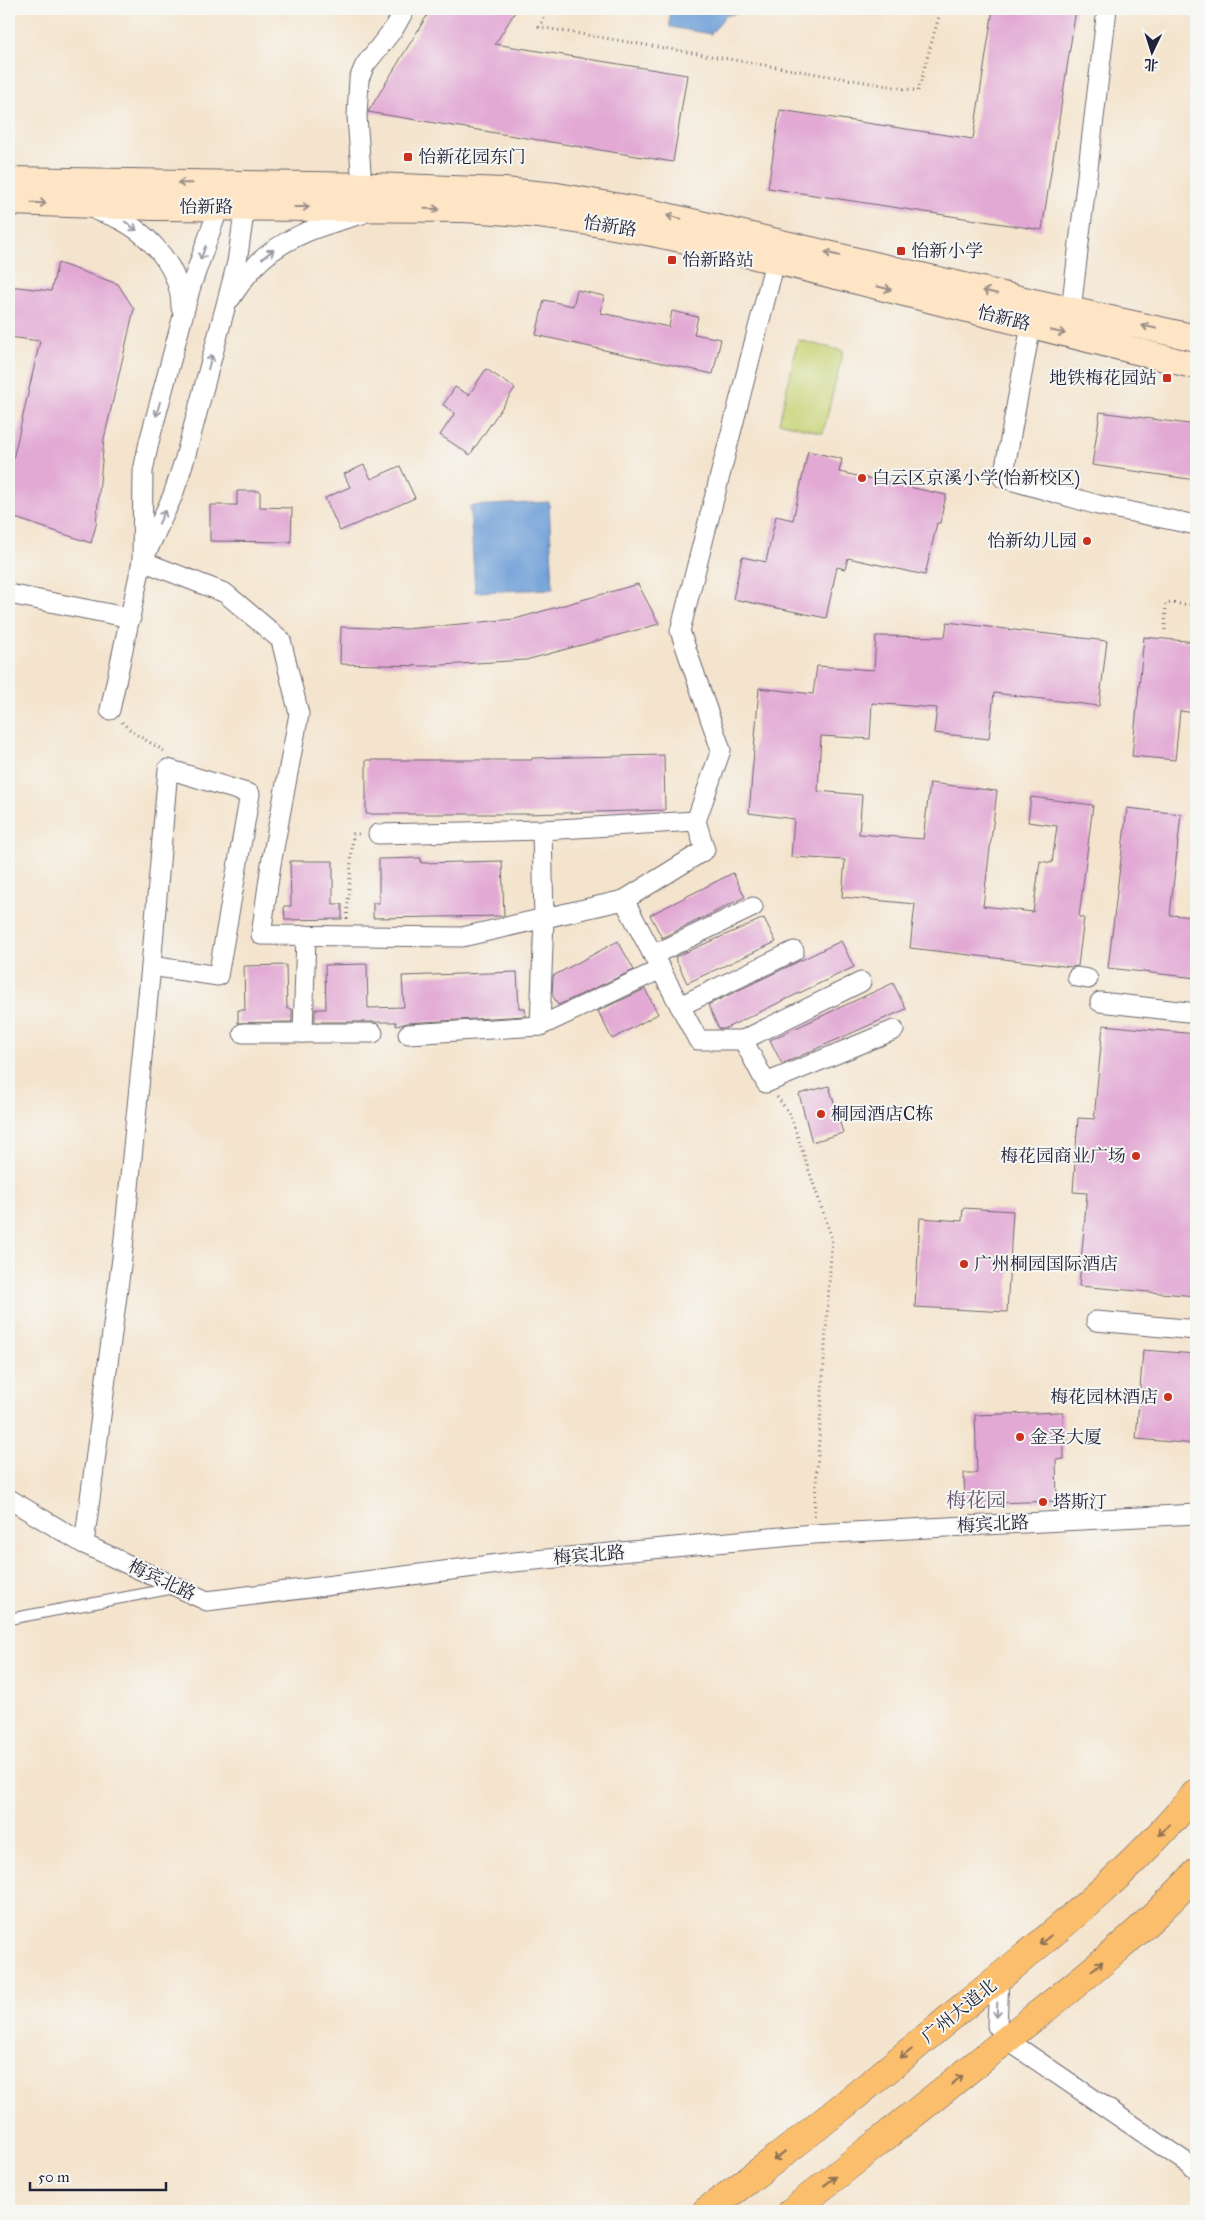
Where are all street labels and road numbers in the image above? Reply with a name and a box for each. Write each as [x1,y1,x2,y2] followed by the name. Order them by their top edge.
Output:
[179,196,233,218] street label: 怡新路
[582,211,638,241] street label: 怡新路
[975,301,1033,335] street label: 怡新路
[956,1511,1030,1537] street label: 梅宾北路
[552,1541,626,1569] street label: 梅宾北路
[125,1555,199,1605] street label: 梅宾北路
[917,1974,1001,2048] street label: 广州大道北

